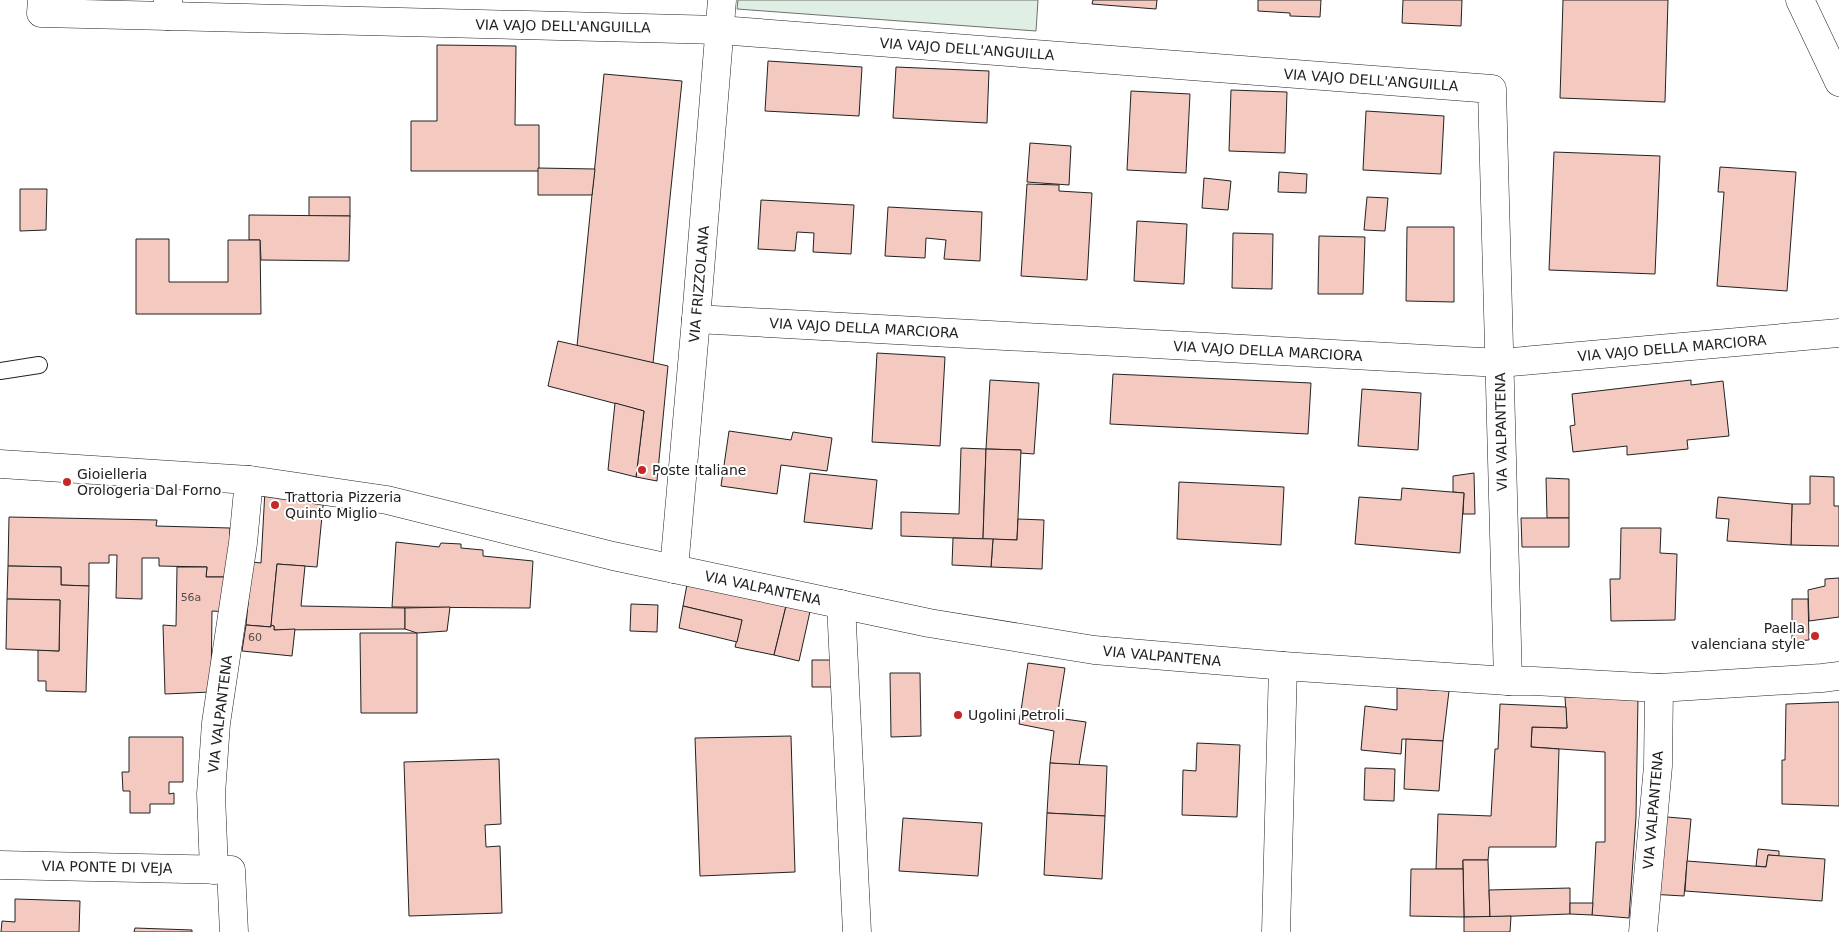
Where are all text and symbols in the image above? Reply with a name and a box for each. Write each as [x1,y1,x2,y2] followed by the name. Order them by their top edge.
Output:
[475,16,651,36] street label: VIA VAJO DELL'ANGUILLA
[879,35,1055,63] street label: VIA VAJO DELL'ANGUILLA
[1283,66,1459,94] street label: VIA VAJO DELL'ANGUILLA
[686,224,712,343] street label: VIA FRIZZOLANA
[769,315,959,341] street label: VIA VAJO DELLA MARCIORA
[1577,332,1768,364] street label: VIA VAJO DELLA MARCIORA
[1173,338,1363,364] street label: VIA VAJO DELLA MARCIORA
[1492,372,1510,492] street label: VIA VALPANTENA
[652,462,746,478] place label: Poste Italiane
[636,464,648,476] marker: Poste Italiane
[77,466,221,498] place label: Gioielleria Orologeria Dal Forno
[61,476,73,488] marker: Gioielleria Orologeria Dal Forno
[284,489,402,521] place label: Trattoria Pizzeria Quinto Miglio
[269,499,281,511] marker: Trattoria Pizzeria Quinto Miglio
[703,568,823,608] street label: VIA VALPANTENA
[181,591,201,604] house number: 56a
[1691,620,1805,652] place label: Paella valenciana style
[1809,630,1821,642] marker: Paella valenciana style
[248,631,262,644] house number: 60
[1102,643,1222,669] street label: VIA VALPANTENA
[205,654,235,774] street label: VIA VALPANTENA
[968,707,1065,723] place label: Ugolini Petroli
[952,709,964,721] marker: Ugolini Petroli
[1640,750,1666,870] street label: VIA VALPANTENA
[41,858,173,876] street label: VIA PONTE DI VEJA

